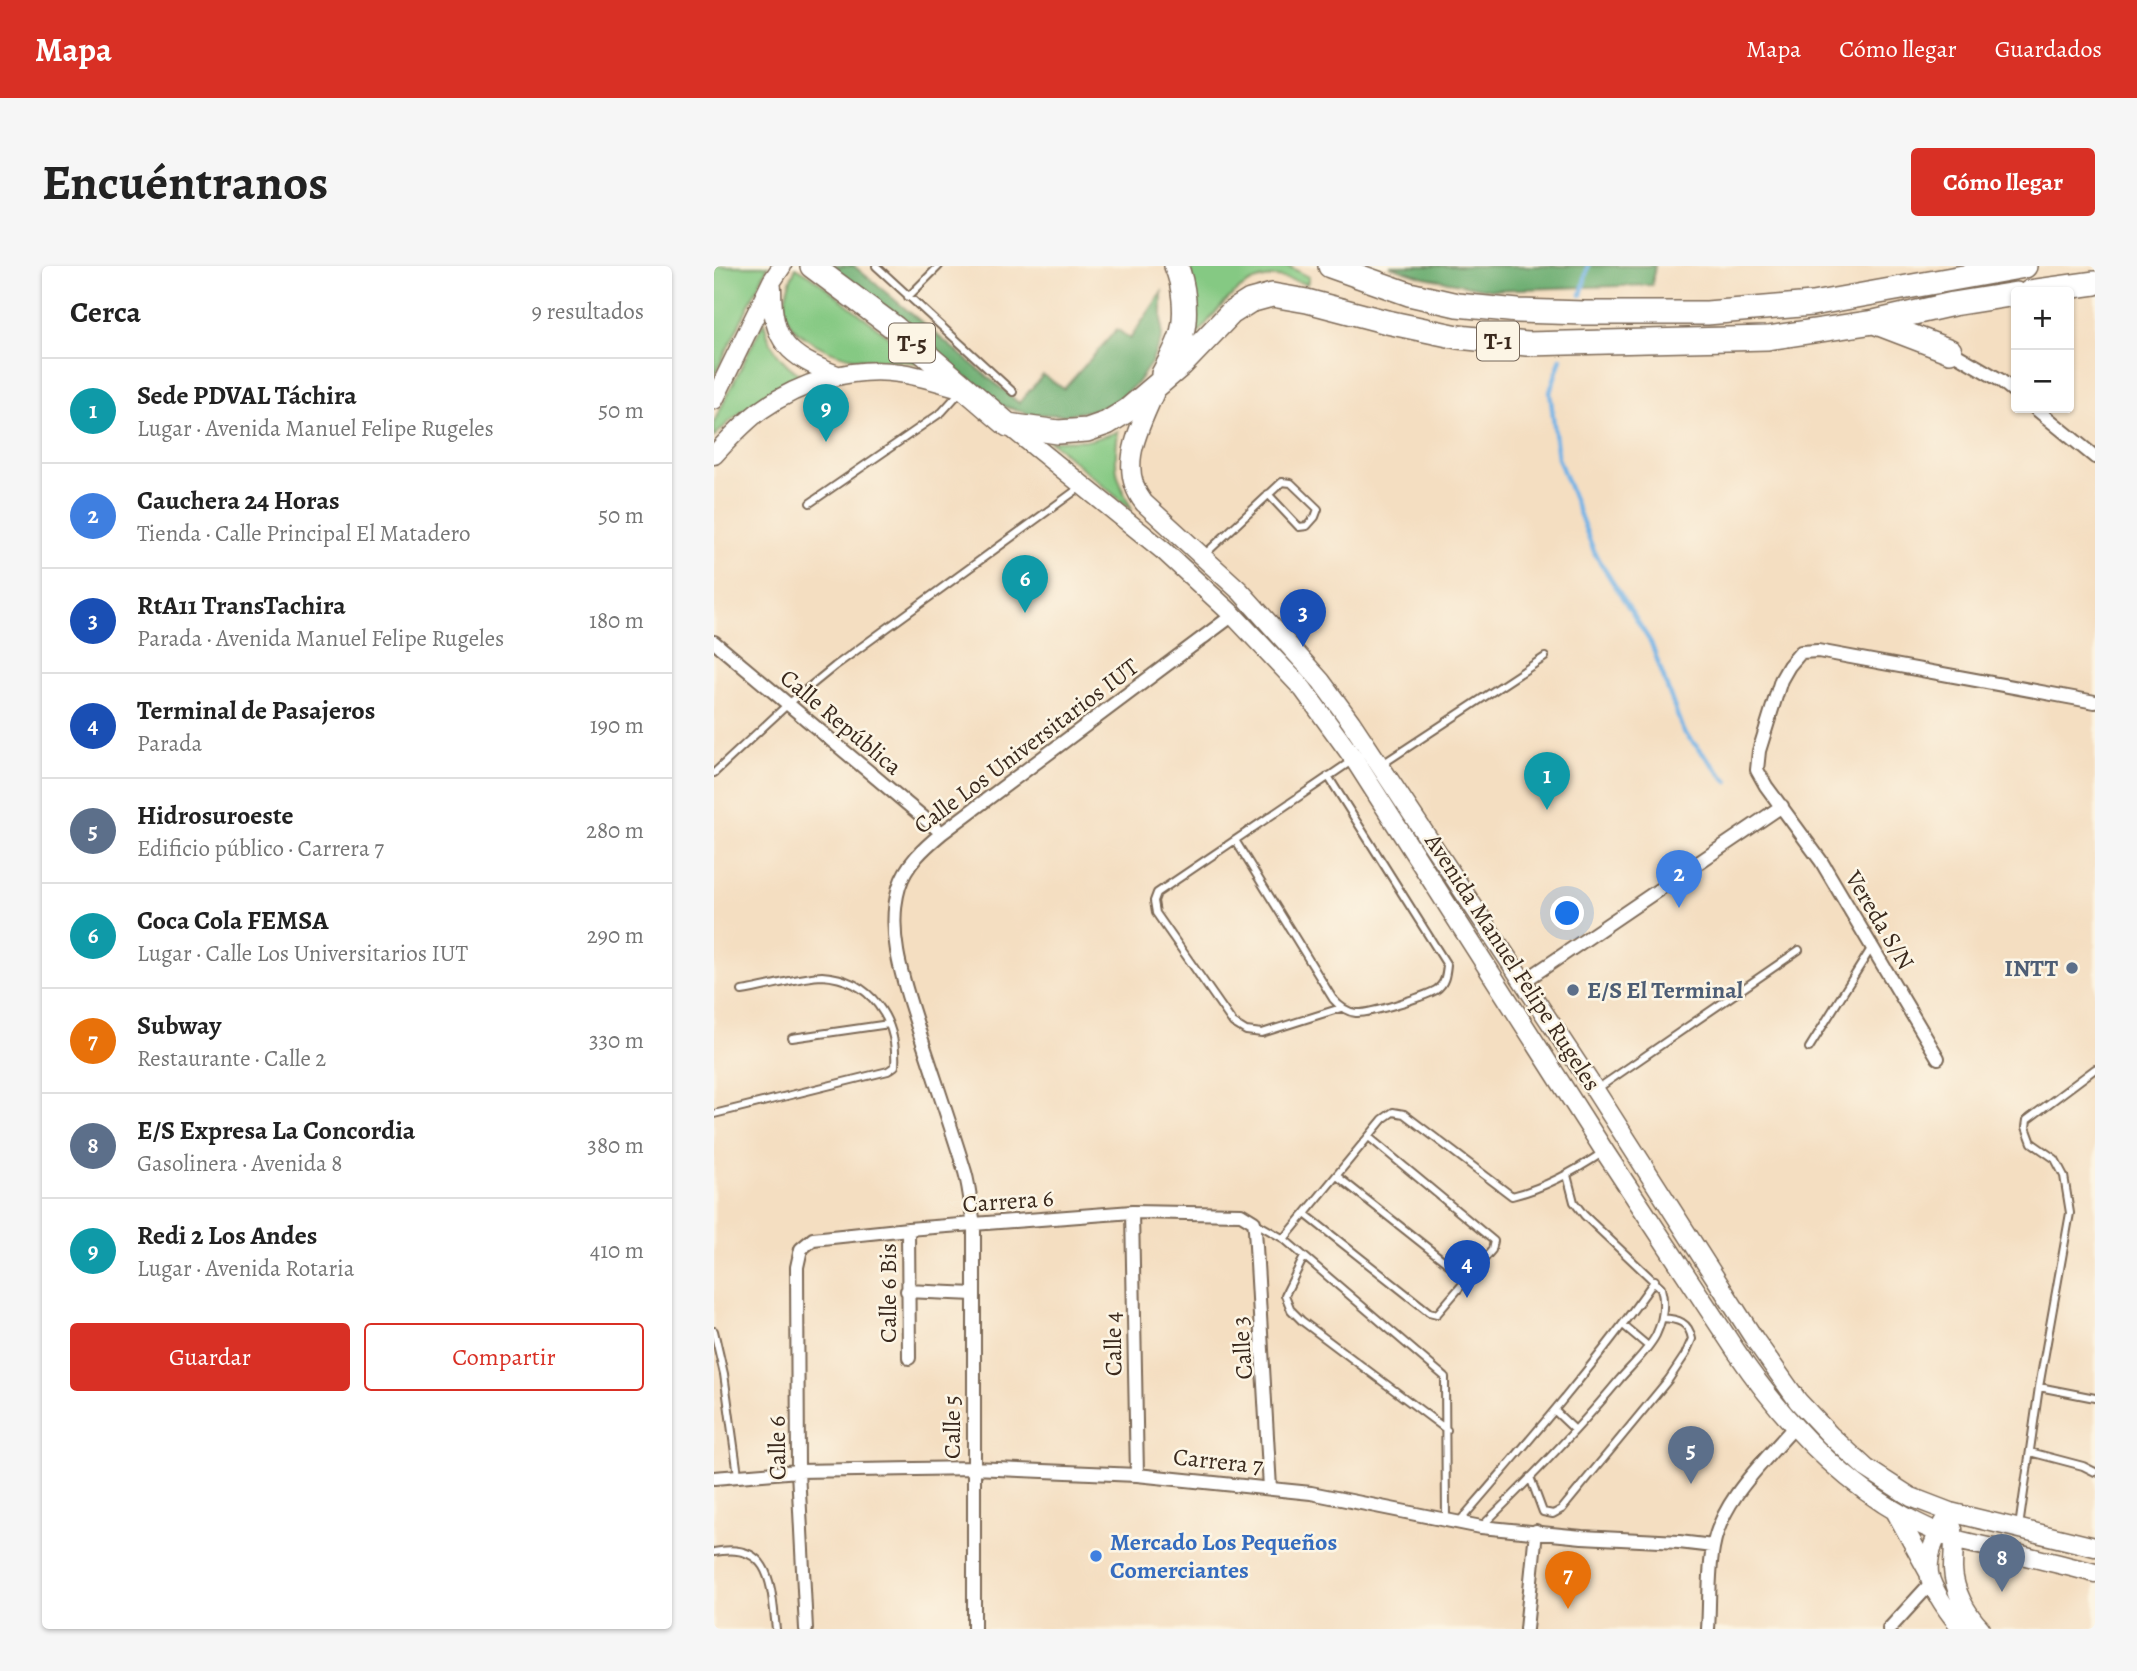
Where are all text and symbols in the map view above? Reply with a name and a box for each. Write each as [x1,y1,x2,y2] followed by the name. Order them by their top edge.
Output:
[35,27,112,72] text: Mapa
[1746,33,1801,65] text: Mapa
[1839,33,1957,65] text: Cómo llegar
[1995,33,2102,65] text: Guardados
[1911,148,2095,216] button: Cómo llegar
[42,149,328,216] text: Encuéntranos
[2011,287,2074,413] map controls
[2011,287,2074,350] button: +
[70,292,141,332] text: Cerca
[531,296,644,327] text: 9 resultados
[1477,321,1519,360] road number: T-1
[889,324,935,362] road number: T-5
[2011,350,2074,413] button: −
[137,378,357,413] text: Sede PDVAL Táchira
[803,384,849,442] pin: 9
[89,395,97,426] text: 1
[598,395,644,426] text: 50 m
[137,413,494,444] text: Lugar · Avenida Manuel Felipe Rugeles
[137,483,340,518] text: Cauchera 24 Horas
[87,500,99,531] text: 2
[598,500,644,531] text: 50 m
[137,518,471,549] text: Tienda · Calle Principal El Matadero
[1002,555,1048,613] pin: 6
[137,588,346,623] text: RtA11 TransTachira
[1280,589,1326,647] pin: 3
[88,605,98,636] text: 3
[589,605,644,636] text: 180 m
[137,623,504,654] text: Parada · Avenida Manuel Felipe Rugeles
[907,651,1145,841] street label: Calle Los Universitarios IUT
[773,662,909,783] street label: Calle República
[137,693,375,728] text: Terminal de Pasajeros
[88,710,98,741] text: 4
[590,710,644,741] text: 190 m
[137,728,202,759] text: Parada
[1524,752,1570,810] pin: 1
[137,798,294,833] text: Hidrosuroeste
[88,815,98,846] text: 5
[586,815,644,846] text: 280 m
[1417,826,1608,1097] street label: Avenida Manuel Felipe Rugeles
[137,833,384,864] text: Edificio público · Carrera 7
[1656,850,1702,908] pin: 2
[1837,864,1922,975] street label: Vereda S/N
[1550,896,1584,930] your location
[137,903,328,938] text: Coca Cola FEMSA
[88,920,98,951] text: 6
[587,920,644,951] text: 290 m
[137,938,468,969] text: Lugar · Calle Los Universitarios IUT
[2004,952,2058,984] place label: INTT
[2064,960,2080,976] marker: INTT
[1587,974,1744,1006] place label: E/S El Terminal
[1565,982,1581,998] marker: E/S El Terminal
[137,1008,221,1043] text: Subway
[88,1025,98,1056] text: 7
[589,1025,644,1056] text: 330 m
[137,1043,326,1074] text: Restaurante · Calle 2
[137,1113,415,1148] text: E/S Expresa La Concordia
[87,1130,99,1161] text: 8
[587,1130,644,1161] text: 380 m
[137,1148,343,1179] text: Gasolinera · Avenida 8
[961,1182,1055,1220] street label: Carrera 6
[137,1218,317,1253] text: Redi 2 Los Andes
[88,1235,98,1266] text: 9
[590,1235,644,1266] text: 410 m
[1444,1240,1490,1298] pin: 4
[872,1243,904,1343] street label: Calle 6 Bis
[137,1253,355,1284] text: Lugar · Avenida Rotaria
[1096,1311,1130,1376] street label: Calle 4
[1224,1315,1260,1381] street label: Calle 3
[70,1323,350,1391] button: Guardar
[364,1323,644,1391] button: Compartir
[936,1395,968,1459] street label: Calle 5
[760,1415,794,1481] street label: Calle 6
[1668,1426,1714,1484] pin: 5
[1172,1440,1265,1482] street label: Carrera 7
[1110,1526,1337,1586] place label: Mercado Los Pequeños Comerciantes
[1979,1534,2025,1592] pin: 8
[1088,1548,1104,1564] marker: Mercado Los Pequeños Comerciantes
[1545,1551,1591,1609] pin: 7

